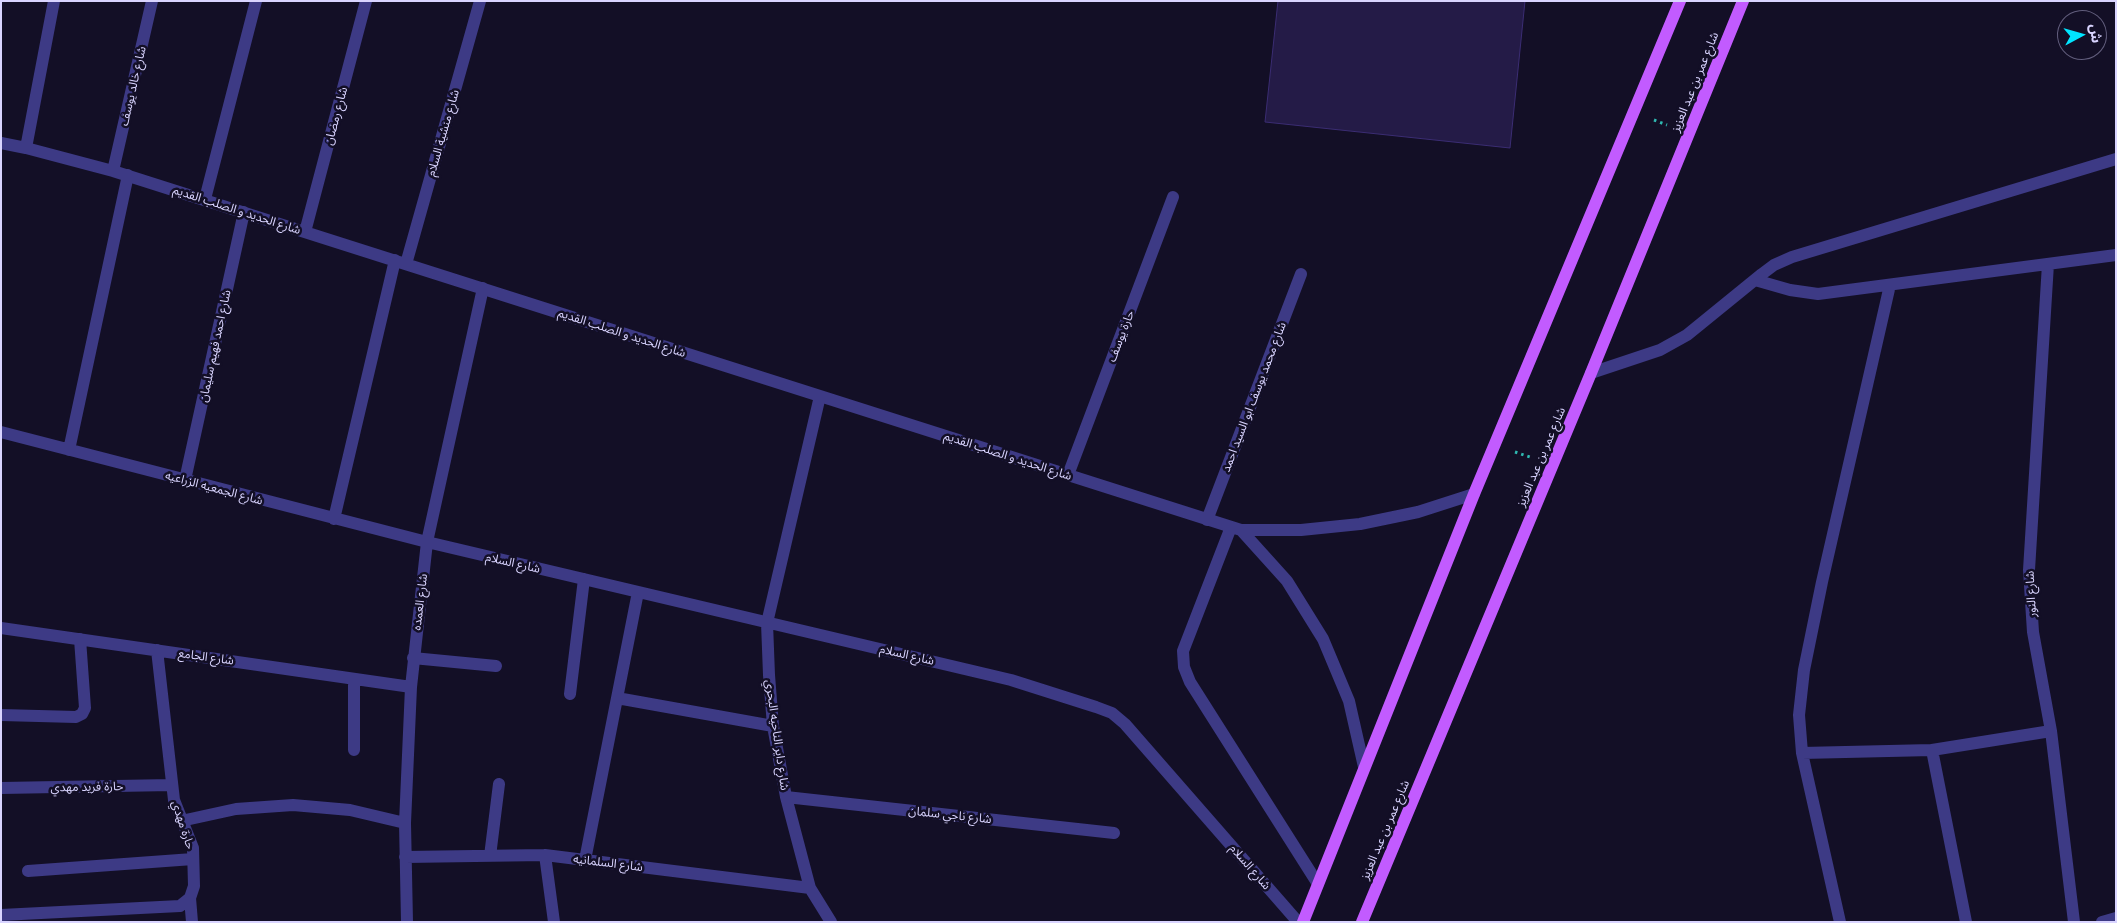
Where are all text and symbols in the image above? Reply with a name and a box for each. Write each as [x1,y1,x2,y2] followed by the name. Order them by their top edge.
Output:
[2057,10,2107,60] north arrow
[2087,23,2106,44] text: ش
[1668,30,1722,134] street label: شارع عمر بن عبد العزيز
[117,45,149,127] street label: شارع خالد يوسف
[321,85,351,147] street label: شارع رمضان
[424,88,462,178] street label: شارع منشية السلام
[171,183,303,237] street label: شارع الحديد و الصلب القديم
[196,289,234,403] street label: شارع احمد فهيم سليمان
[556,306,688,360] street label: شارع الحديد و الصلب القديم
[1105,308,1137,364] street label: حارة يوسف
[1219,320,1289,474] street label: شارع محمد يوسف ابو السيد احمد
[1514,405,1568,509] street label: شارع عمر بن عبد العزيز
[942,429,1074,483] street label: شارع الحديد و الصلب القديم
[164,468,264,508] street label: شارع الجمعيه الزراعيه
[484,550,542,576] street label: شارع السلام
[2023,570,2039,618] street label: شارع النور
[409,573,431,631] street label: شارع العمده
[878,642,936,668] street label: شارع السلام
[177,646,235,668] street label: شارع الجامع
[762,679,792,791] street label: شارع داير الناحيه البحري
[1358,778,1412,882] street label: شارع عمر بن عبد العزيز
[50,779,124,795] street label: حارة فريد مهدي
[168,799,198,851] street label: حارة مهدي
[908,803,992,827] street label: شارع ناجي سلمان
[1226,841,1274,893] street label: شارع السلام
[572,852,644,874] street label: شارع السلمانيه

